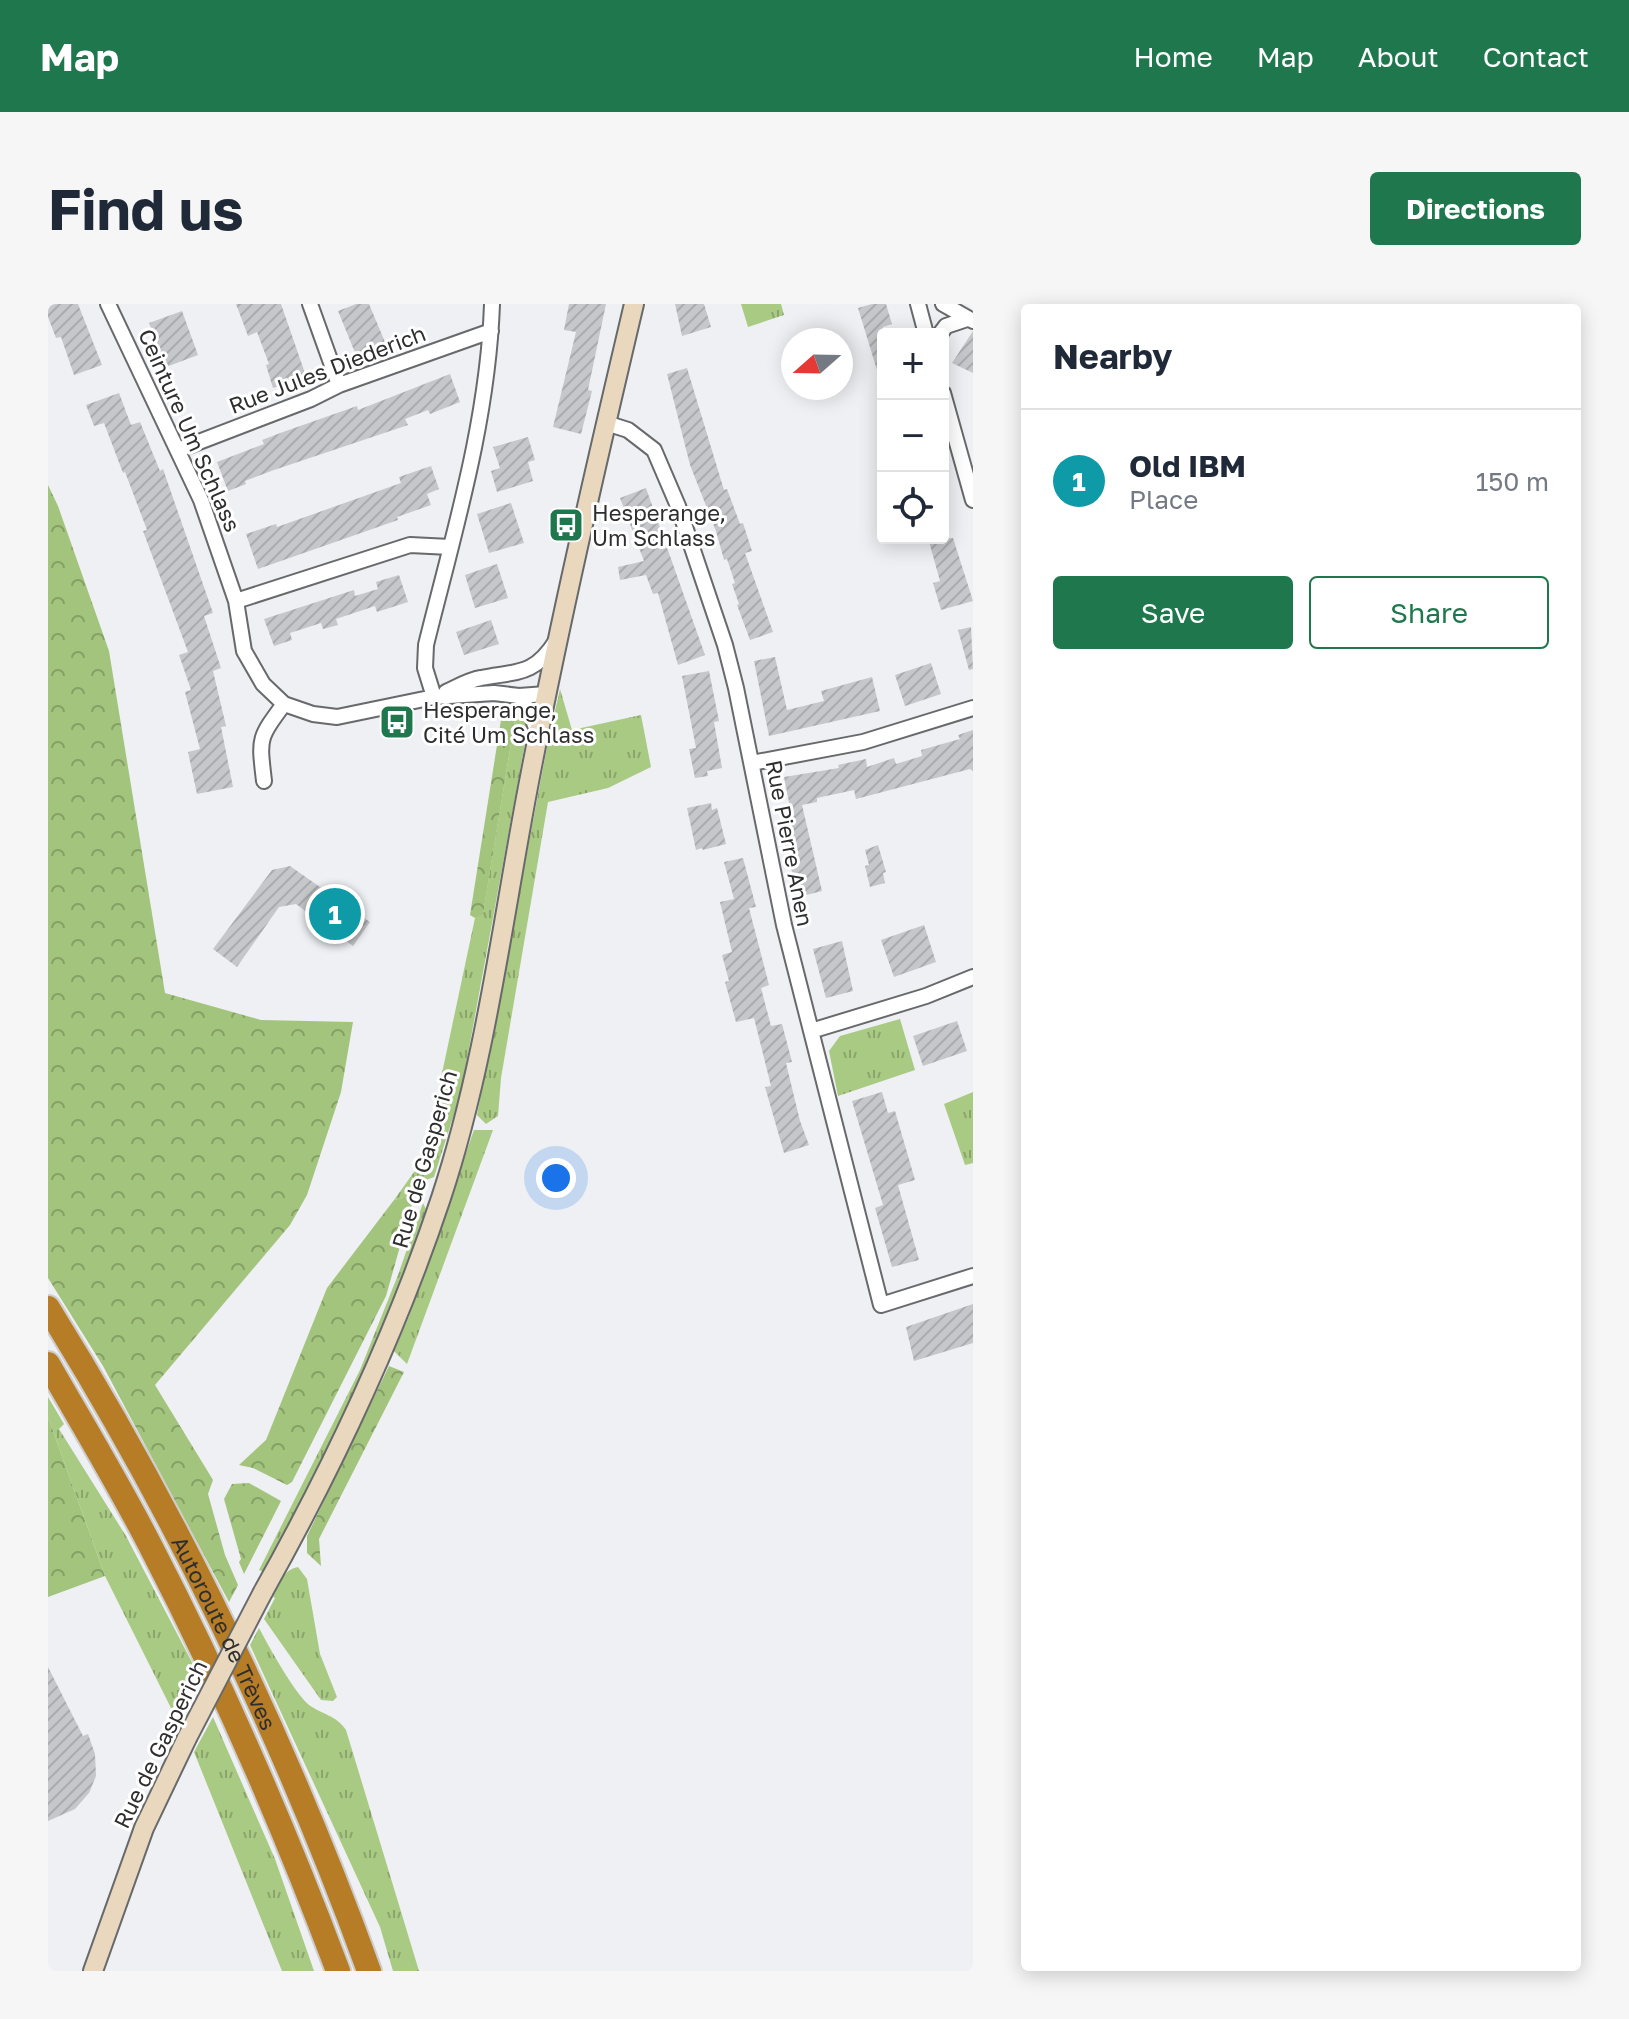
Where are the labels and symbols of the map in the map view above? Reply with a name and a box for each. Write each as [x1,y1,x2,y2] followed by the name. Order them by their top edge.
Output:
[225,319,429,419] street label: Rue Jules Diederich
[133,324,247,536] street label: Ceinture Um Schlass
[781,328,853,400] north arrow
[592,499,726,551] place label: Hesperange, Um Schlass
[547,506,585,544] bus stop icon: Hesperange, Um Schlass
[423,696,594,748] place label: Hesperange, Cité Um Schlass
[378,703,416,741] bus stop icon: Hesperange, Cité Um Schlass
[761,758,819,928] street label: Rue Pierre Anen
[309,884,361,944] pin: 1
[386,1067,462,1251] street label: Rue de Gasperich
[536,1158,576,1198] your location
[167,1531,283,1734] street label: Autoroute de Trèves
[108,1655,212,1833] street label: Rue de Gasperich

